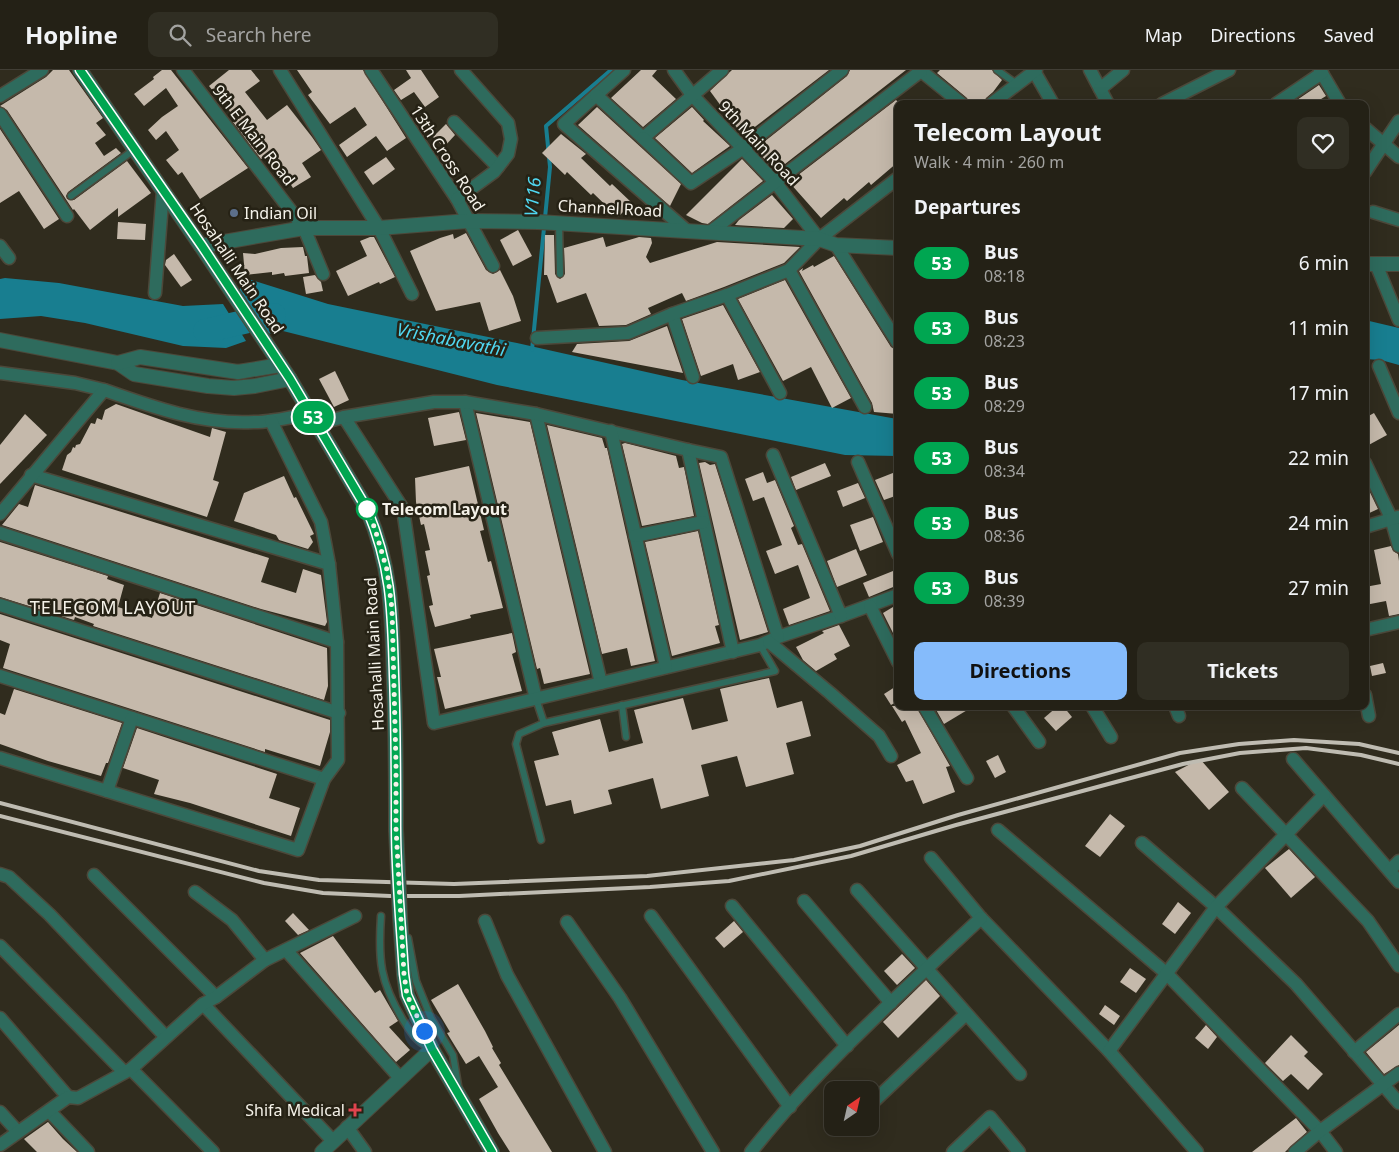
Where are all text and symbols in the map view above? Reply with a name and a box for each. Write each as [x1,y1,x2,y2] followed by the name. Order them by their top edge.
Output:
[148,12,498,57] search box
[25,18,118,51] text: Hopline
[166,21,194,49] icon: search
[206,22,312,48] text: Search here
[1145,23,1182,47] text: Map
[1210,23,1296,47] text: Directions
[1324,23,1374,47] text: Saved
[208,80,300,190] street label: 9th E Main Road
[714,96,804,190] street label: 9th Main Road
[406,101,490,215] street label: 13th Cross Road
[914,115,1102,148] text: Telecom Layout
[1297,117,1349,169] button: heart
[914,151,1064,173] text: Walk · 4 min · 260 m
[518,176,546,218] water label: V116
[557,194,663,222] street label: Channel Road
[914,194,1021,220] text: Departures
[185,198,289,338] street label: Hosahalli Main Road
[244,202,317,224] place label: Indian Oil
[228,207,240,219] marker: Indian Oil
[984,239,1019,265] text: Bus
[1299,250,1349,276] text: 6 min
[931,251,952,275] text: 53
[984,265,1025,287] text: 08:18
[984,304,1019,330] text: Bus
[1288,315,1349,341] text: 11 min
[931,316,952,340] text: 53
[395,317,508,361] water label: Vrishabavathi
[984,330,1025,352] text: 08:23
[984,369,1019,395] text: Bus
[1288,380,1349,406] text: 17 min
[931,381,952,405] text: 53
[984,395,1025,417] text: 08:29
[290,401,336,433] line badge: 53
[303,405,323,429] text: 53
[984,434,1019,460] text: Bus
[1288,445,1349,471] text: 22 min
[931,446,952,470] text: 53
[984,460,1025,482] text: 08:34
[356,498,378,520] marker: Telecom Layout
[382,498,507,520] place label: Telecom Layout
[984,499,1019,525] text: Bus
[1288,510,1349,536] text: 24 min
[931,511,952,535] text: 53
[984,525,1025,547] text: 08:36
[984,564,1019,590] text: Bus
[1288,575,1349,601] text: 27 min
[931,576,952,600] text: 53
[359,577,389,731] street label: Hosahalli Main Road
[984,590,1025,612] text: 08:39
[30,595,196,619] district label: TELECOM LAYOUT
[914,642,1127,700] button: Directions
[1137,642,1349,700] button: Tickets
[412,1019,437,1044] your location
[824,1081,879,1136] north arrow
[824,1081,879,1136] map controls
[245,1099,345,1121] place label: Shifa Medical
[349,1104,361,1116] marker: Shifa Medical

